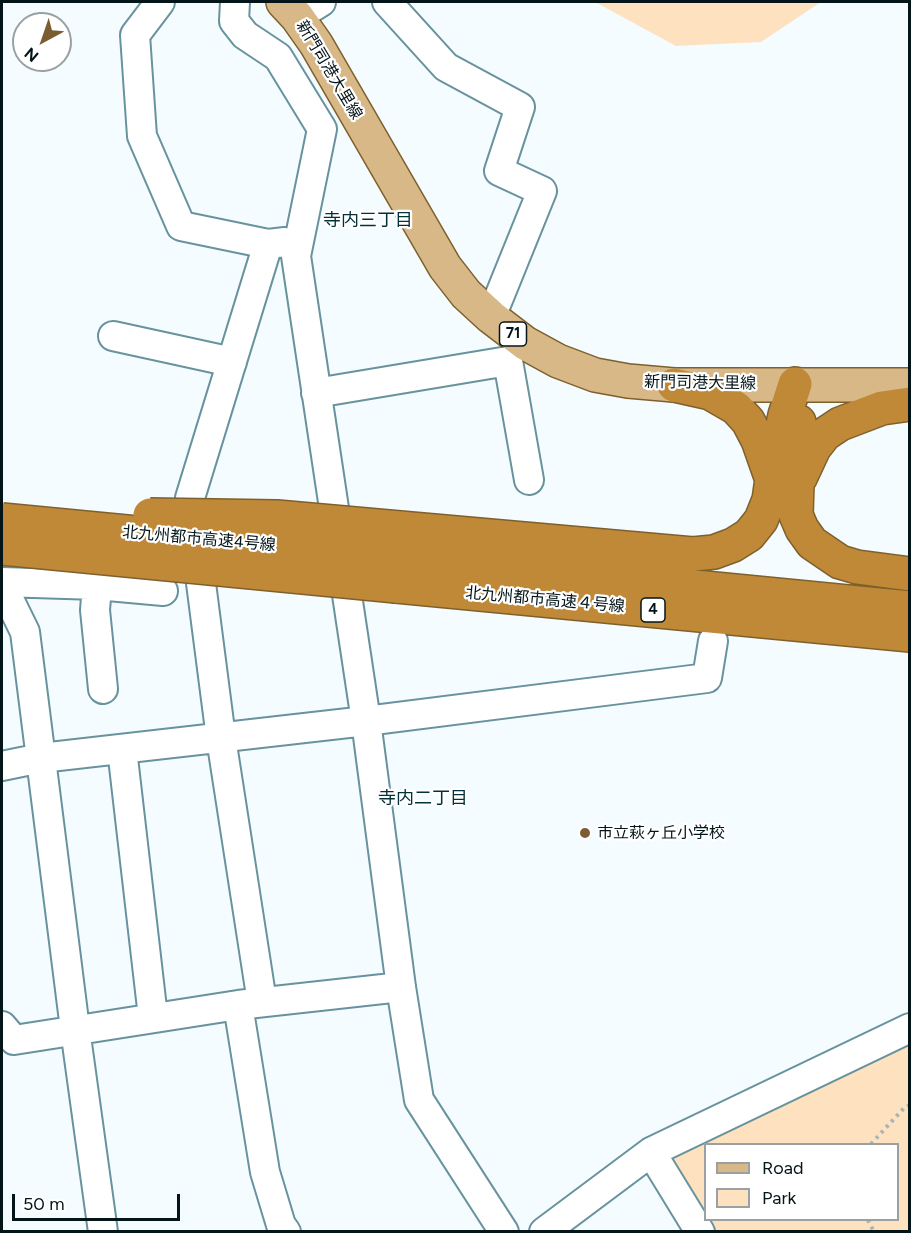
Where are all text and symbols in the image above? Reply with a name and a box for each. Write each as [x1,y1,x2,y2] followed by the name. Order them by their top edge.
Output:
[12,12,72,72] north arrow
[292,17,366,123] street label: 新門司港大里線
[21,43,42,66] text: N
[323,210,413,232] district label: 寺内三丁目
[500,322,526,346] road number: 71
[644,372,756,394] street label: 新門司港大里線
[121,523,277,555] street label: 北九州都市高速4号線
[464,583,626,617] street label: 北九州都市高速４号線
[641,598,665,622] road number: 4
[378,788,468,810] district label: 寺内二丁目
[597,823,725,843] place label: 市立萩ヶ丘小学校
[578,826,592,840] marker: 市立萩ヶ丘小学校
[704,1143,899,1221] legend
[762,1157,803,1179] text: Road
[15,1182,183,1220] scale bar
[762,1187,796,1209] text: Park
[23,1193,65,1215] text: 50 m

